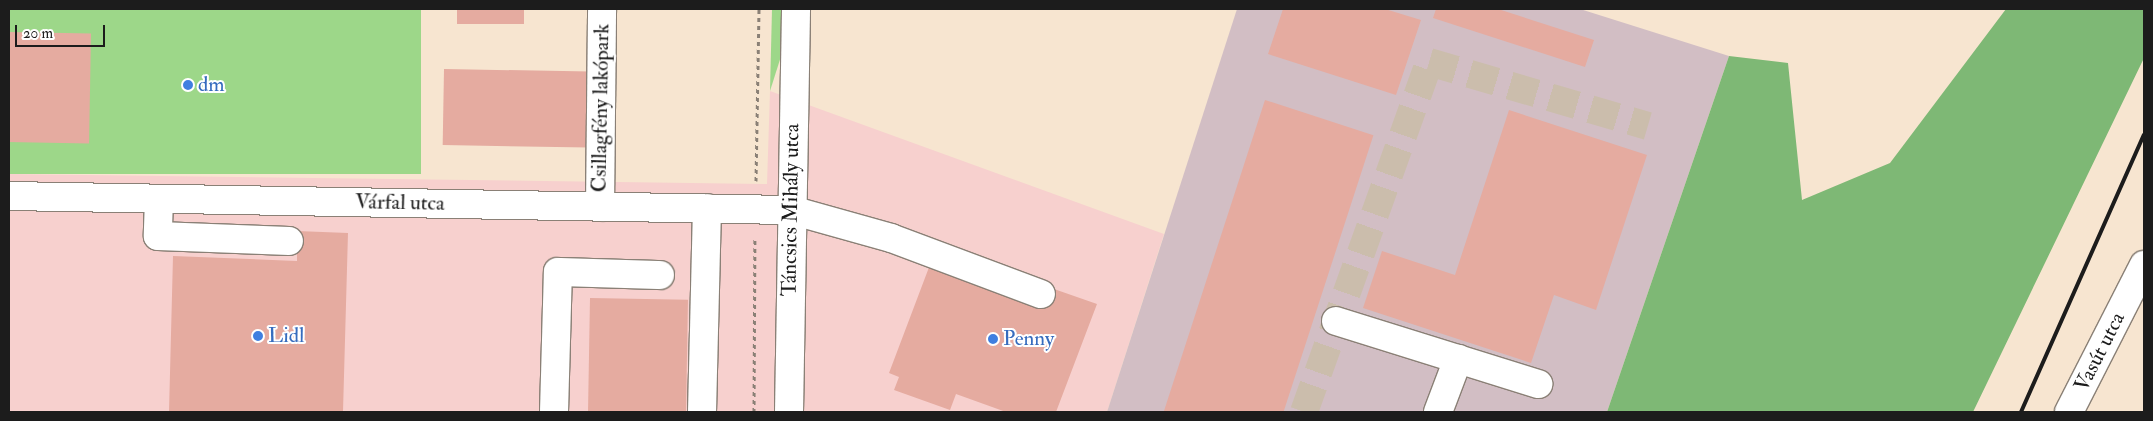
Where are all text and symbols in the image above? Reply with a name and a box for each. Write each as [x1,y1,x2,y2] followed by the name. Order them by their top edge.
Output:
[18,15,108,47] scale bar
[23,24,53,43] text: 20 m
[587,24,615,192] street label: Csillagfény lakópark
[198,72,225,98] place label: dm
[182,79,194,91] marker: dm
[777,123,805,297] street label: Táncsics Mihály utca
[355,190,445,216] street label: Várfal utca
[2069,308,2131,396] street label: Vasút utca
[268,323,304,349] place label: Lidl
[1003,326,1054,352] place label: Penny
[252,330,264,342] marker: Lidl
[987,333,999,345] marker: Penny

